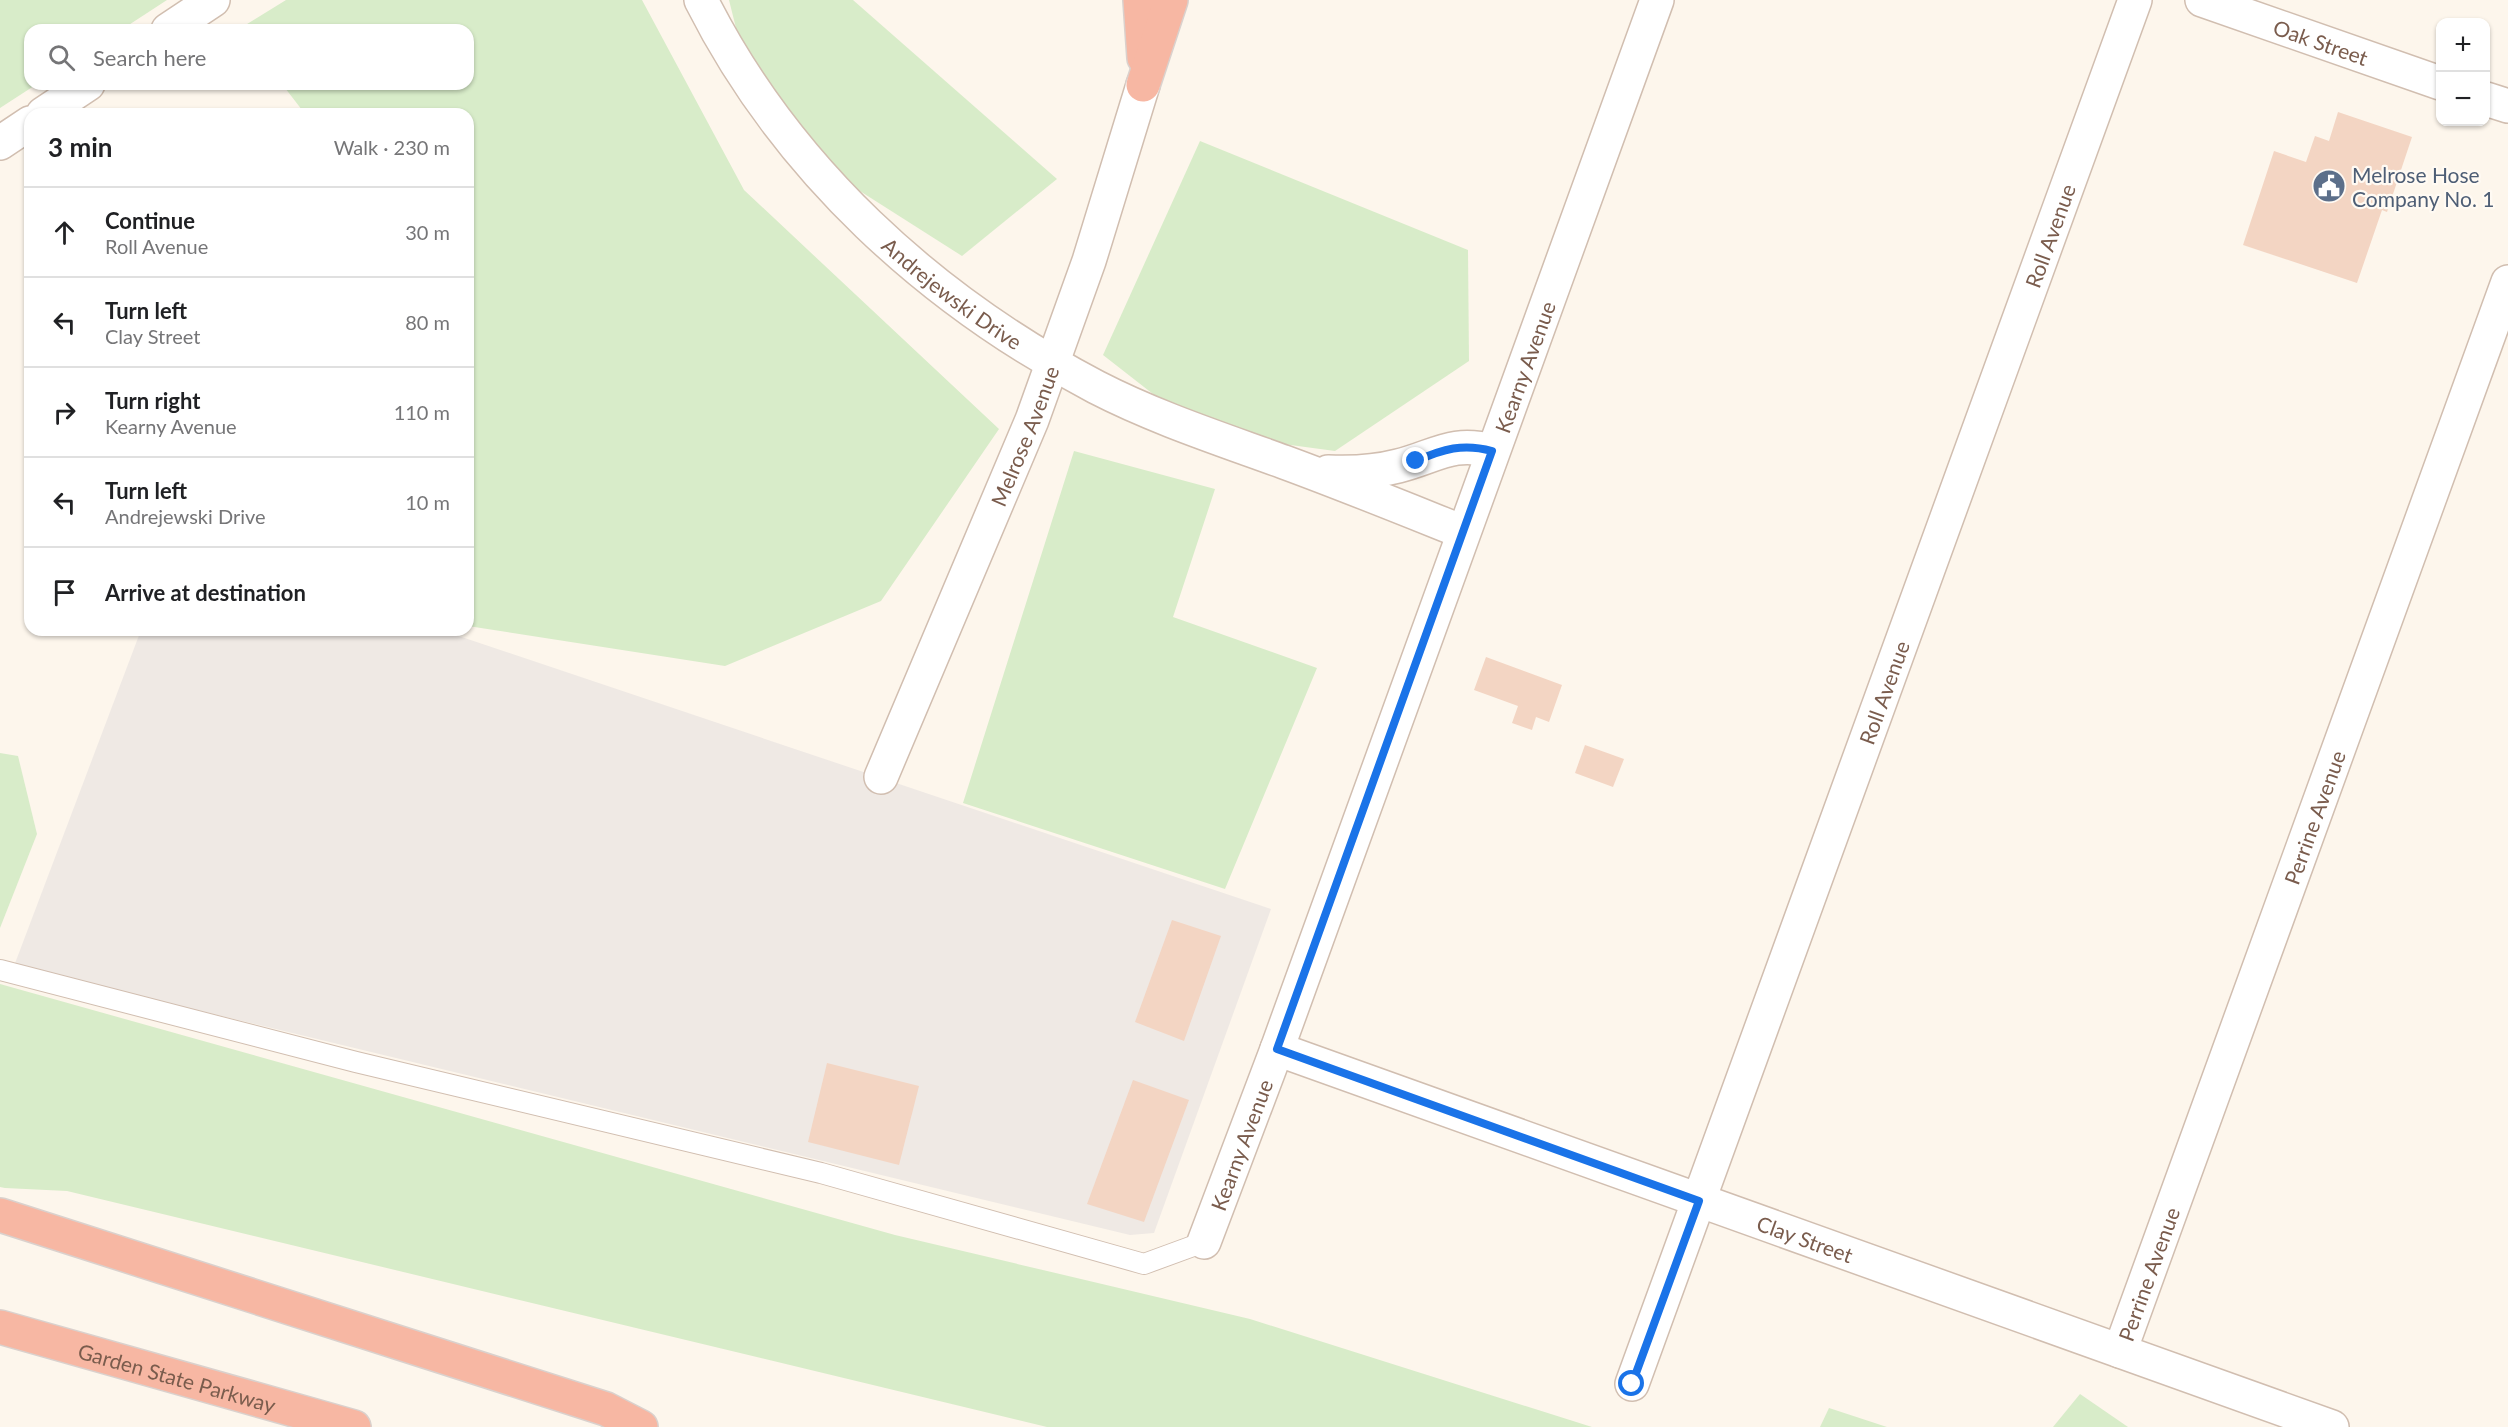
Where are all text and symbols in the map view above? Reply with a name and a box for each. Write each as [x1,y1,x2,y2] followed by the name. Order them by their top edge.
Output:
[2270,13,2372,70] street label: Oak Street
[2436,18,2490,126] map controls
[2436,18,2490,72] button: +
[24,24,474,90] search box
[45,41,78,74] icon: search
[93,44,206,71] text: Search here
[2436,72,2490,126] button: −
[48,131,112,163] text: 3 min
[334,135,450,159] text: Walk · 230 m
[2352,162,2494,211] place label: Melrose Hose Company No. 1
[2311,168,2347,204] public building icon: Melrose Hose Company No. 1
[2019,180,2080,291] street label: Roll Avenue
[105,207,195,234] text: Continue
[48,216,81,249] icon: ahead
[405,220,450,244] text: 30 m
[878,232,1027,354] street label: Andrejewski Drive
[105,234,208,258] text: Roll Avenue
[105,297,187,324] text: Turn left
[1489,297,1559,436] street label: Kearny Avenue
[48,306,81,339] icon: left
[405,310,450,334] text: 80 m
[105,324,200,348] text: Clay Street
[985,362,1063,510] street label: Melrose Avenue
[105,387,200,414] text: Turn right
[48,396,81,429] icon: right
[394,400,450,424] text: 110 m
[105,414,237,438] text: Kearny Avenue
[1402,447,1428,473] route end
[105,477,187,504] text: Turn left
[48,486,81,519] icon: left
[405,490,450,514] text: 10 m
[105,504,266,528] text: Andrejewski Drive
[48,576,81,609] icon: arrive
[105,579,306,606] text: Arrive at destination
[1853,637,1914,748] street label: Roll Avenue
[2278,747,2350,887] street label: Perrine Avenue
[1205,1076,1277,1214] street label: Kearny Avenue
[2112,1204,2184,1344] street label: Perrine Avenue
[1754,1210,1857,1267] street label: Clay Street
[75,1337,279,1417] street label: Garden State Parkway
[1618,1370,1644,1396] route start

